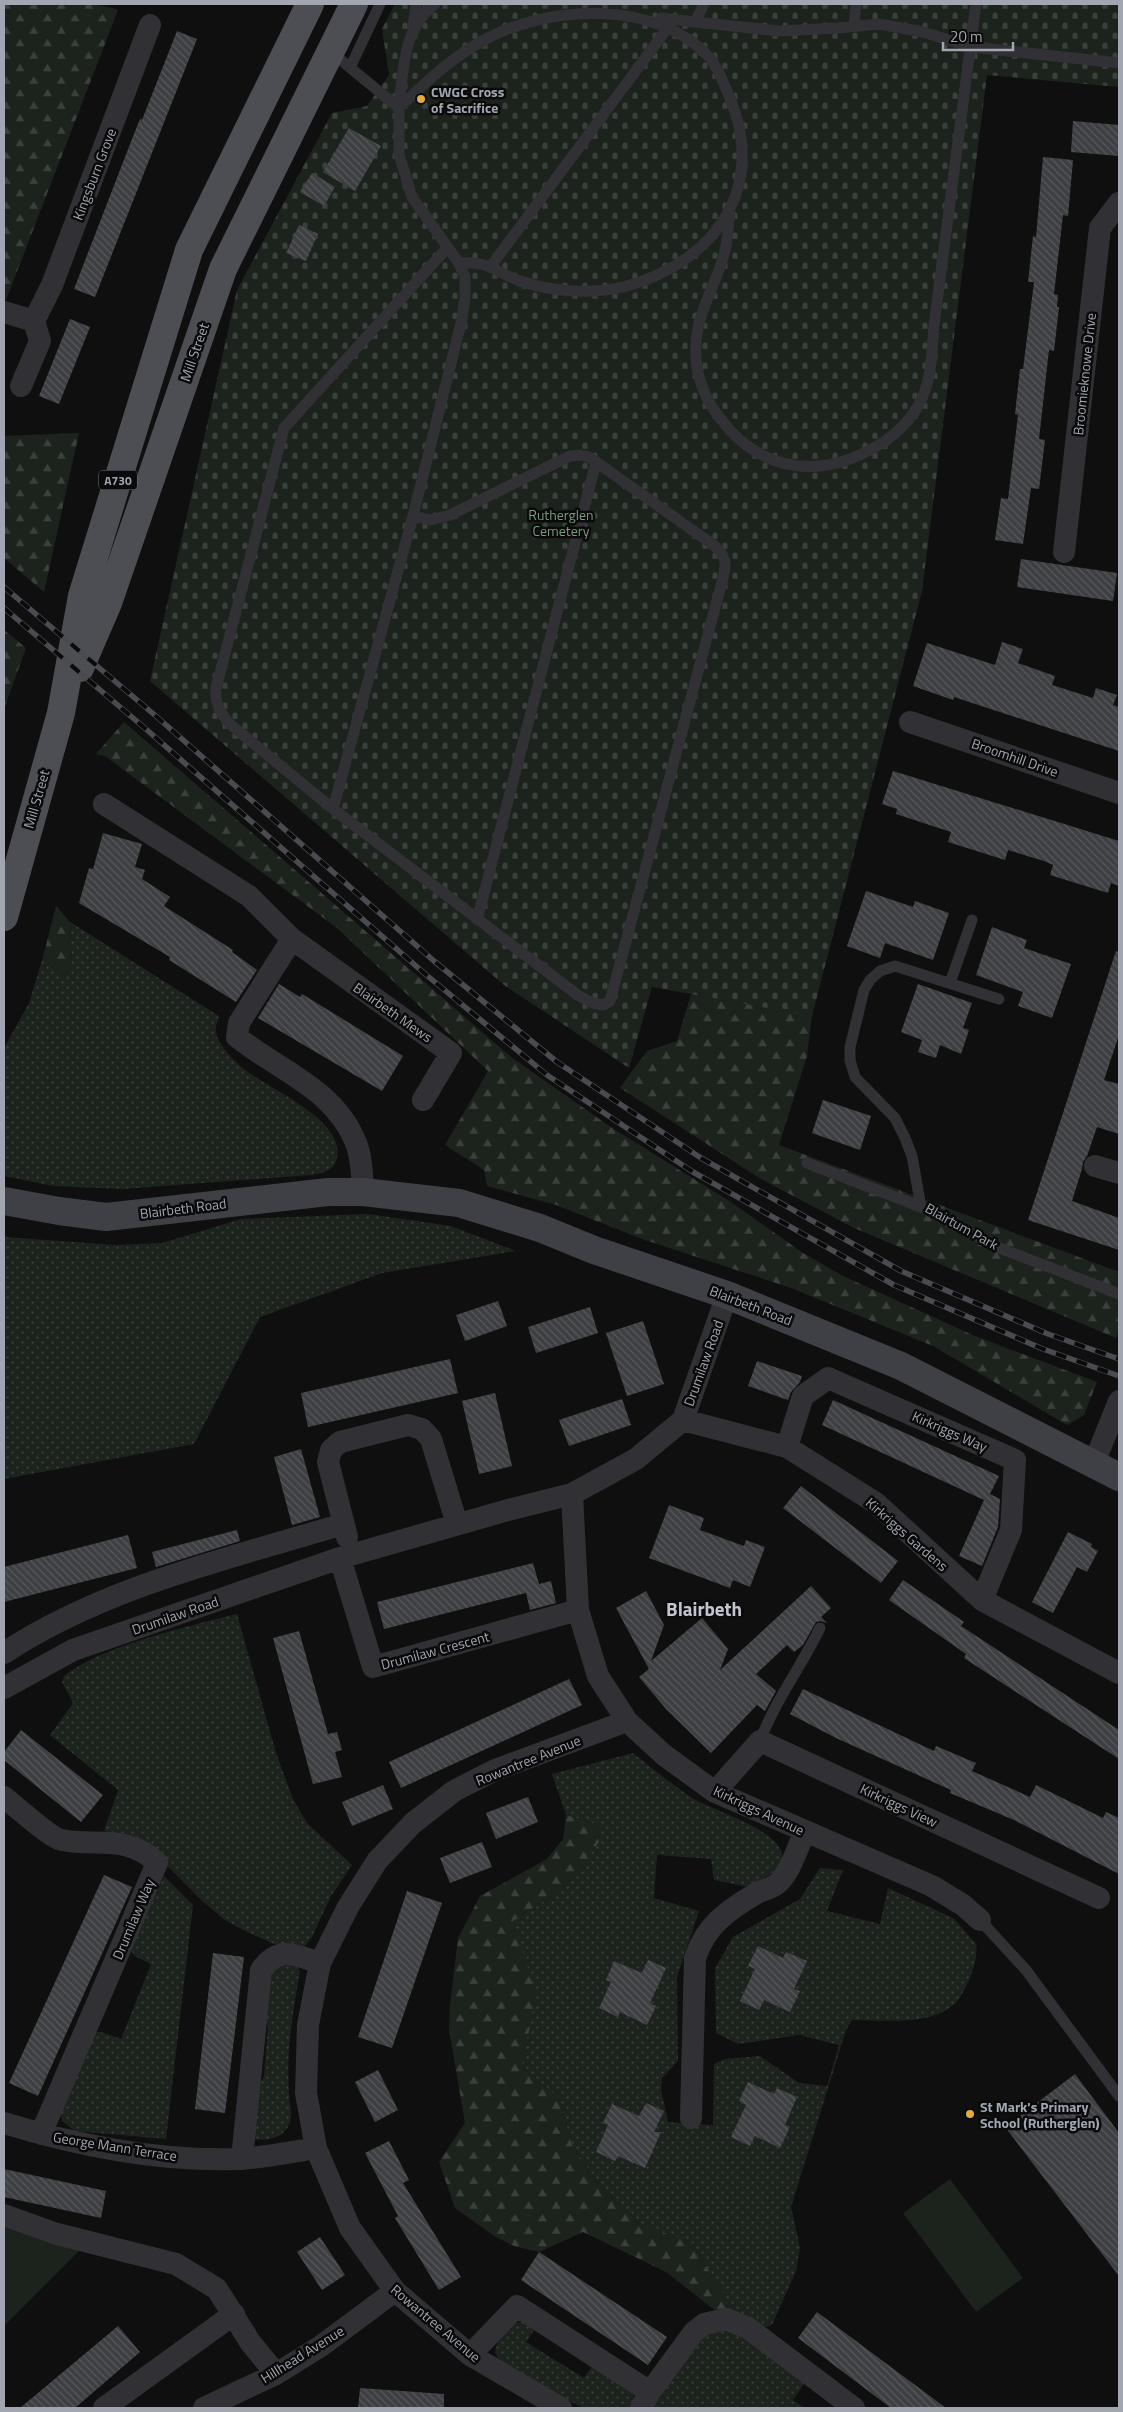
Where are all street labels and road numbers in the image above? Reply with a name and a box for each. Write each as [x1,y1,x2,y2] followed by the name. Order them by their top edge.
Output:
[67,125,121,223] street label: Kingsburn Grove
[1067,312,1101,436] street label: Broomieknowe Drive
[174,320,214,384] street label: Mill Street
[99,470,137,490] road number: A730
[969,732,1061,782] street label: Broomhill Drive
[18,767,54,831] street label: Mill Street
[349,977,437,1047] street label: Blairbeth Mews
[139,1192,227,1224] street label: Blairbeth Road
[922,1197,1003,1255] street label: Blairtum Park
[707,1280,795,1330] street label: Blairbeth Road
[678,1317,728,1409] street label: Drumilaw Road
[909,1405,991,1457] street label: Kirkriggs Way
[861,1492,953,1576] street label: Kirkriggs Gardens
[129,1590,221,1640] street label: Drumilaw Road
[378,1625,492,1675] street label: Drumilaw Crescent
[472,1729,584,1791] street label: Rowantree Avenue
[857,1778,942,1832] street label: Kirkriggs View
[710,1780,808,1840] street label: Kirkriggs Avenue
[107,1875,160,1963] street label: Drumilaw Way
[52,2126,178,2166] street label: George Mann Terrace
[387,2279,485,2367] street label: Rowantree Avenue
[256,2320,348,2388] street label: Hillhead Avenue

